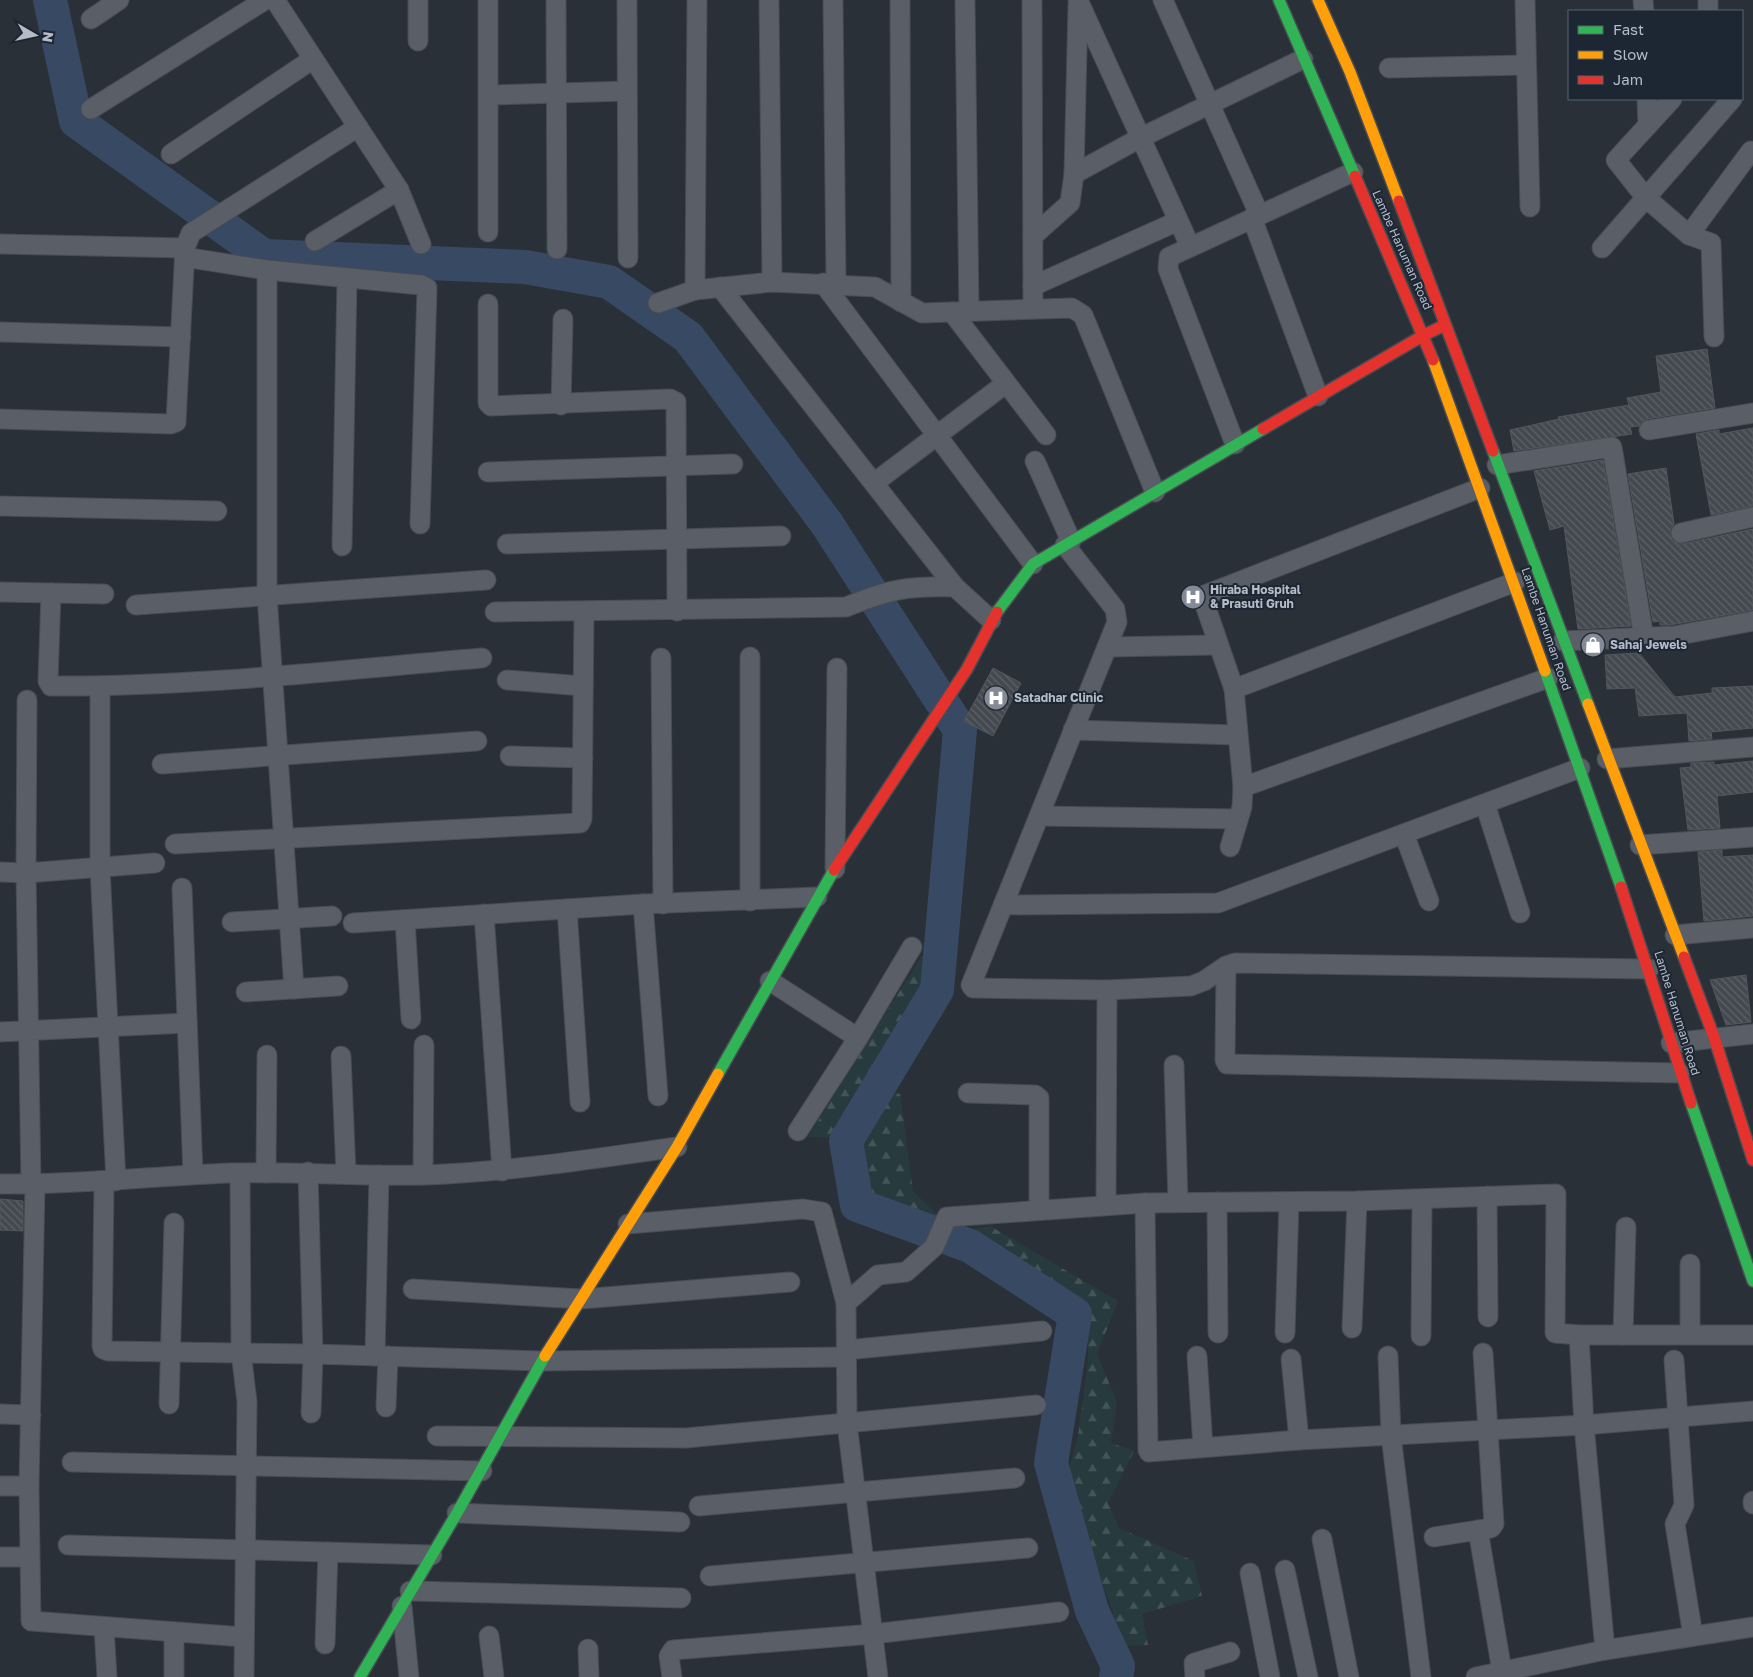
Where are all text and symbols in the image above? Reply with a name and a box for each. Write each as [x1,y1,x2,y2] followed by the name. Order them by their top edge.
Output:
[10,10,60,60] north arrow
[1568,10,1743,100] legend
[1613,20,1644,38] text: Fast
[39,31,58,44] text: N
[1613,45,1648,63] text: Slow
[1613,70,1643,88] text: Jam
[1369,188,1436,312] street label: Lambe Hanuman Road
[1518,565,1575,692] street label: Lambe Hanuman Road
[1210,582,1301,611] place label: Hiraba Hospital & Prasuti Gruh
[1180,584,1206,610] hospital icon: Hiraba Hospital & Prasuti Gruh
[1580,632,1606,658] shop icon: Sahaj Jewels
[1610,637,1687,652] place label: Sahaj Jewels
[983,685,1009,711] hospital icon: Satadhar Clinic
[1014,690,1103,705] place label: Satadhar Clinic
[1651,949,1704,1077] street label: Lambe Hanuman Road

